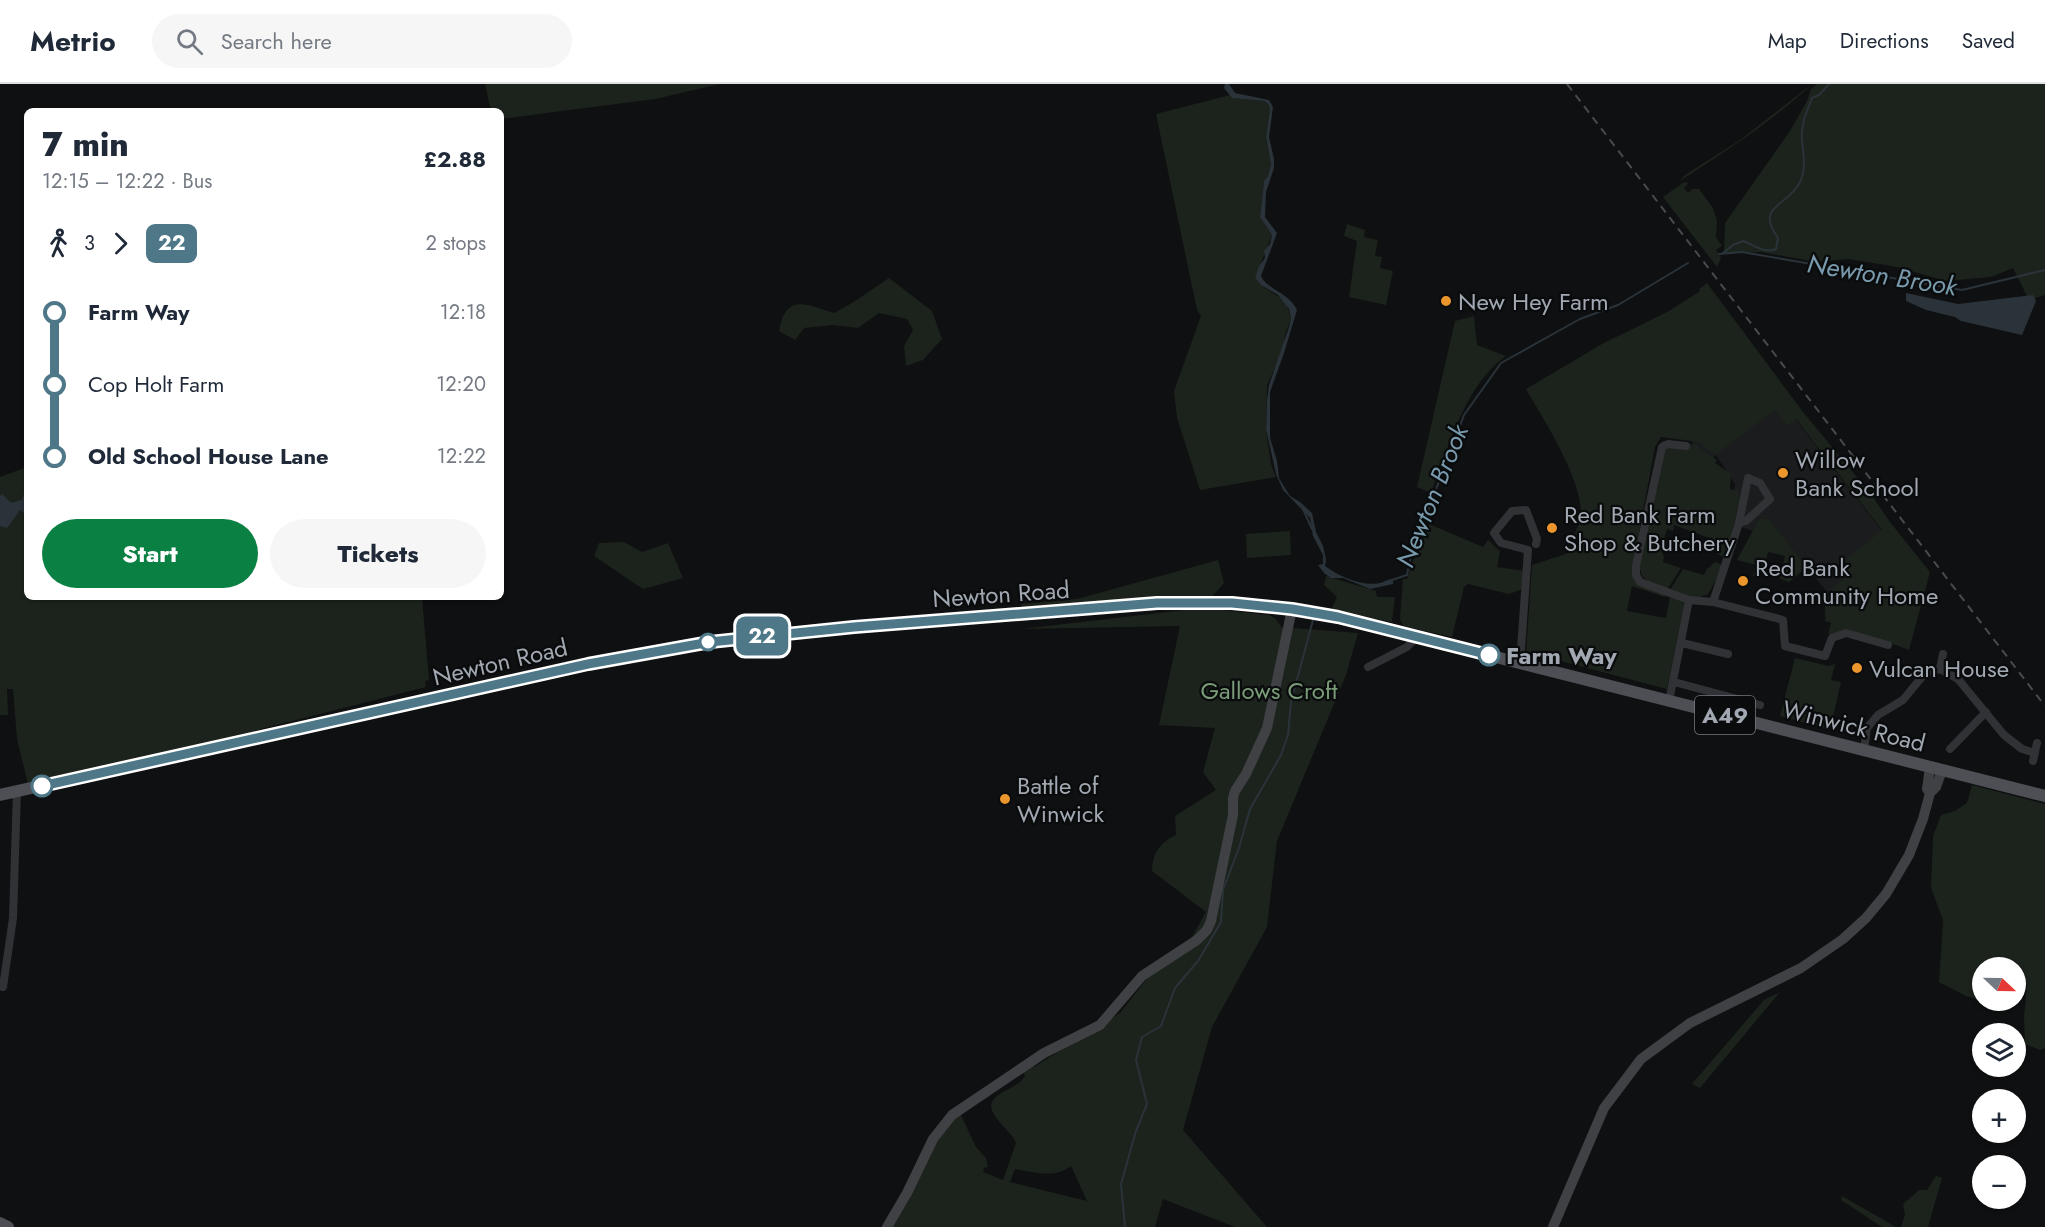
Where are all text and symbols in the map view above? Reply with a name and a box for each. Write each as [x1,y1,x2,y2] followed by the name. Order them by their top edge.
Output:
[152,14,572,68] search box
[30,21,116,62] text: Metrio
[173,25,206,58] icon: search
[221,25,332,57] text: Search here
[1768,26,1807,56] text: Map
[1840,26,1929,56] text: Directions
[1962,26,2015,56] text: Saved
[42,121,129,168] text: 7 min
[423,143,486,175] text: £2.88
[42,167,212,196] text: 12:15 – 12:22 · Bus
[42,227,75,260] icon: walk
[104,227,137,260] icon: forward
[158,228,185,258] text: 22
[84,229,95,258] text: 3
[425,229,486,258] text: 2 stops
[1804,244,1962,306] water label: Newton Brook
[1458,284,1609,319] place label: New Hey Farm
[1439,294,1453,308] marker: New Hey Farm
[88,296,190,328] text: Farm Way
[440,298,486,327] text: 12:18
[88,368,225,400] text: Cop Holt Farm
[436,370,486,399] text: 12:20
[1386,417,1479,573] water label: Newton Brook
[88,440,329,472] text: Old School House Lane
[437,442,486,471] text: 12:22
[1795,442,1919,505] place label: Willow Bank School
[1776,466,1790,480] marker: Willow Bank School
[1564,497,1735,560] place label: Red Bank Farm Shop & Butchery
[42,519,258,588] button: Start
[270,519,486,588] button: Tickets
[1545,521,1559,535] marker: Red Bank Farm Shop & Butchery
[1755,550,1938,613] place label: Red Bank Community Home
[931,572,1071,616] street label: Newton Road
[1736,574,1750,588] marker: Red Bank Community Home
[735,616,789,656] line badge: 22
[748,621,776,651] text: 22
[429,629,571,695] street label: Newton Road
[699,633,717,651] unlabelled marker
[1506,638,1617,673] place label: Farm Way
[1478,644,1500,666] marker: Farm Way
[1869,651,2009,686] place label: Vulcan House
[1850,661,1864,675] marker: Vulcan House
[1200,673,1338,708] park label: Gallows Croft
[1779,691,1929,761] street label: Winwick Road
[1695,696,1755,734] road number: A49
[1017,768,1105,831] place label: Battle of Winwick
[31,775,53,797] unlabelled marker
[998,792,1012,806] marker: Battle of Winwick
[1972,957,2026,1011] north arrow
[1972,957,2026,1209] map controls
[1972,1023,2026,1077] button: layers
[1972,1089,2026,1143] button: +
[1972,1155,2026,1209] button: −

